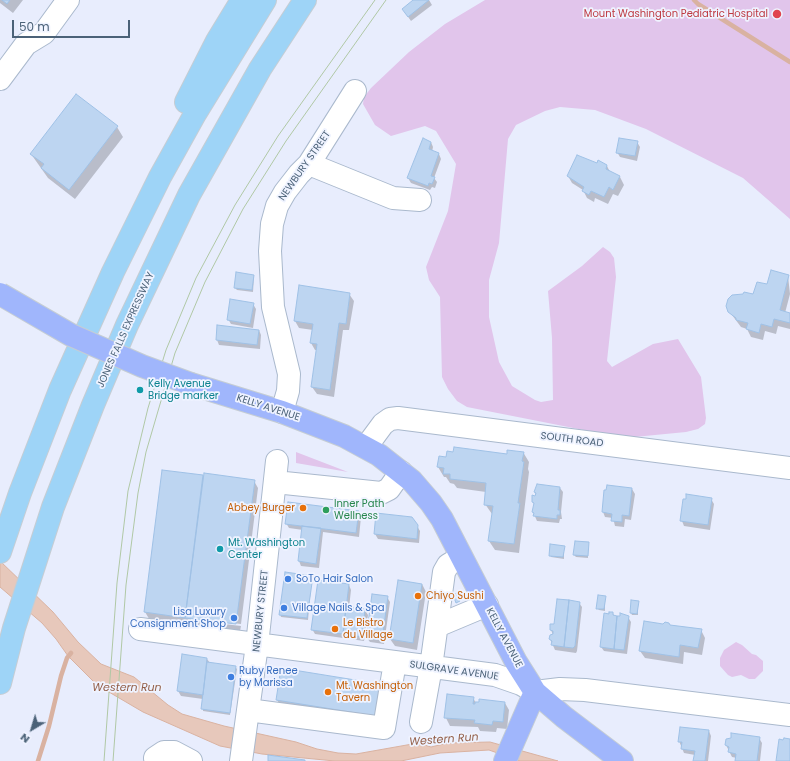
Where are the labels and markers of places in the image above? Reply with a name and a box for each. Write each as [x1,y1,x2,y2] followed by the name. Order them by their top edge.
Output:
[584,8,768,20] place label: Mount Washington Pediatric Hospital
[771,8,783,20] marker: Mount Washington Pediatric Hospital
[148,378,219,402] place label: Kelly Avenue Bridge marker
[135,385,145,395] marker: Kelly Avenue Bridge marker
[334,498,384,522] place label: Inner Path Wellness
[227,502,295,514] place label: Abbey Burger
[298,503,308,513] marker: Abbey Burger
[321,505,331,515] marker: Inner Path Wellness
[228,537,305,560] place label: Mt. Washington Center
[215,544,225,554] marker: Mt. Washington Center
[296,573,373,585] place label: SoTo Hair Salon
[283,574,293,584] marker: SoTo Hair Salon
[426,590,484,602] place label: Chiyo Sushi
[413,591,423,601] marker: Chiyo Sushi
[292,602,385,614] place label: Village Nails & Spa
[279,603,289,613] marker: Village Nails & Spa
[130,606,226,630] place label: Lisa Luxury Consignment Shop
[229,613,239,623] marker: Lisa Luxury Consignment Shop
[343,617,393,640] place label: Le Bistro du Village
[330,624,340,634] marker: Le Bistro du Village
[239,665,298,688] place label: Ruby Renee by Marissa
[226,672,236,682] marker: Ruby Renee by Marissa
[336,680,413,704] place label: Mt. Washington Tavern
[323,687,333,697] marker: Mt. Washington Tavern

